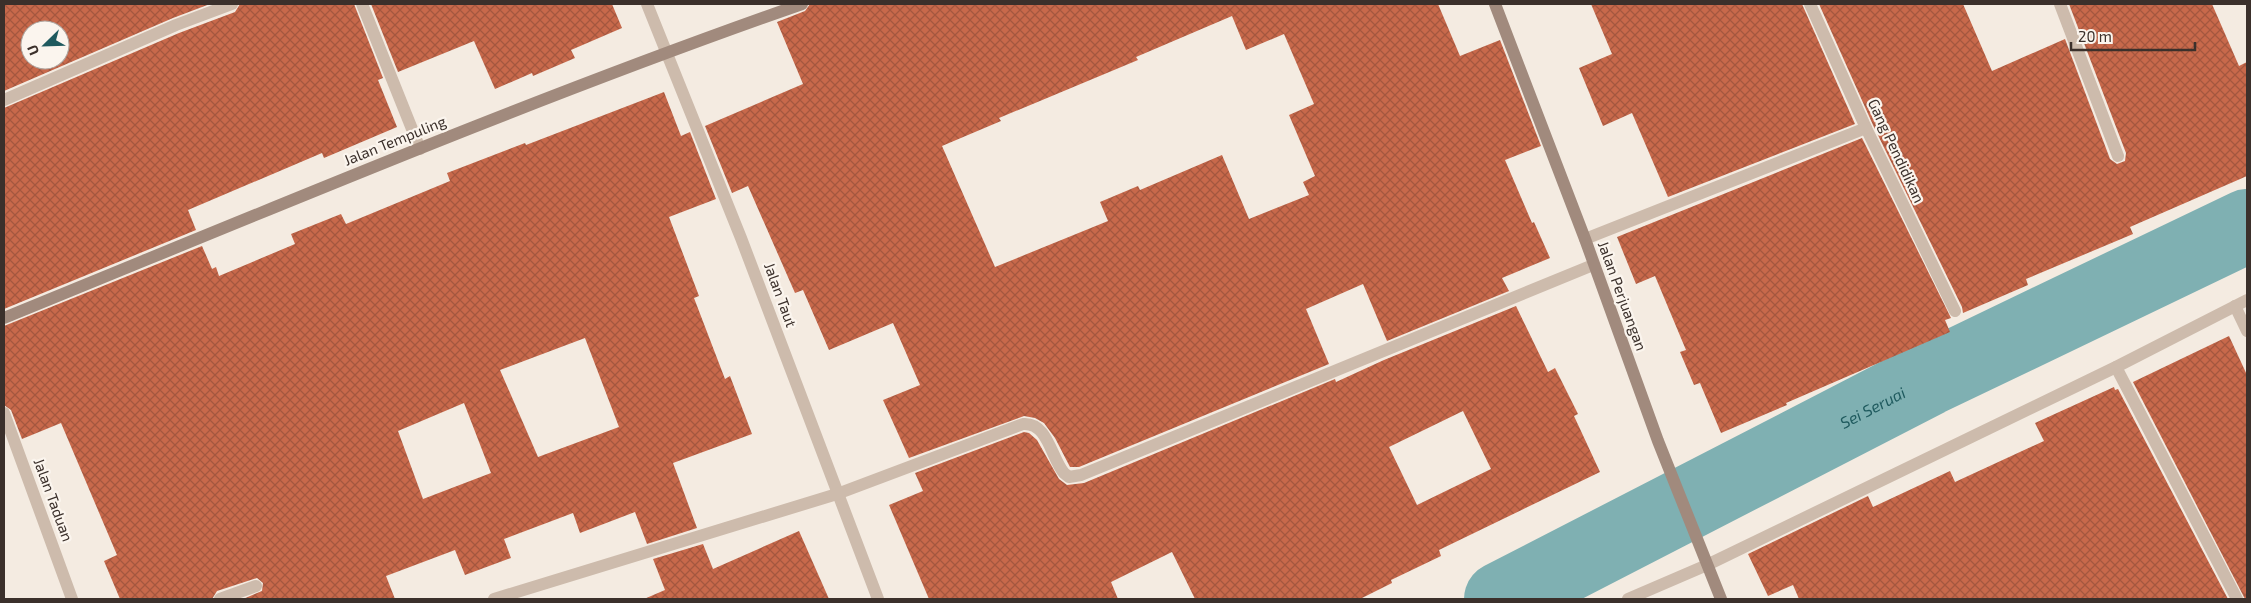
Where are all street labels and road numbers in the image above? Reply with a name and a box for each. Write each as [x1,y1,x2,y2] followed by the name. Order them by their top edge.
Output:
[1865,96,1929,206] street label: Gang Pendidikan
[341,111,449,169] street label: Jalan Tempuling
[1594,238,1651,353] street label: Jalan Perjuangan
[761,260,801,330] street label: Jalan Taut
[31,456,77,544] street label: Jalan Taduan

